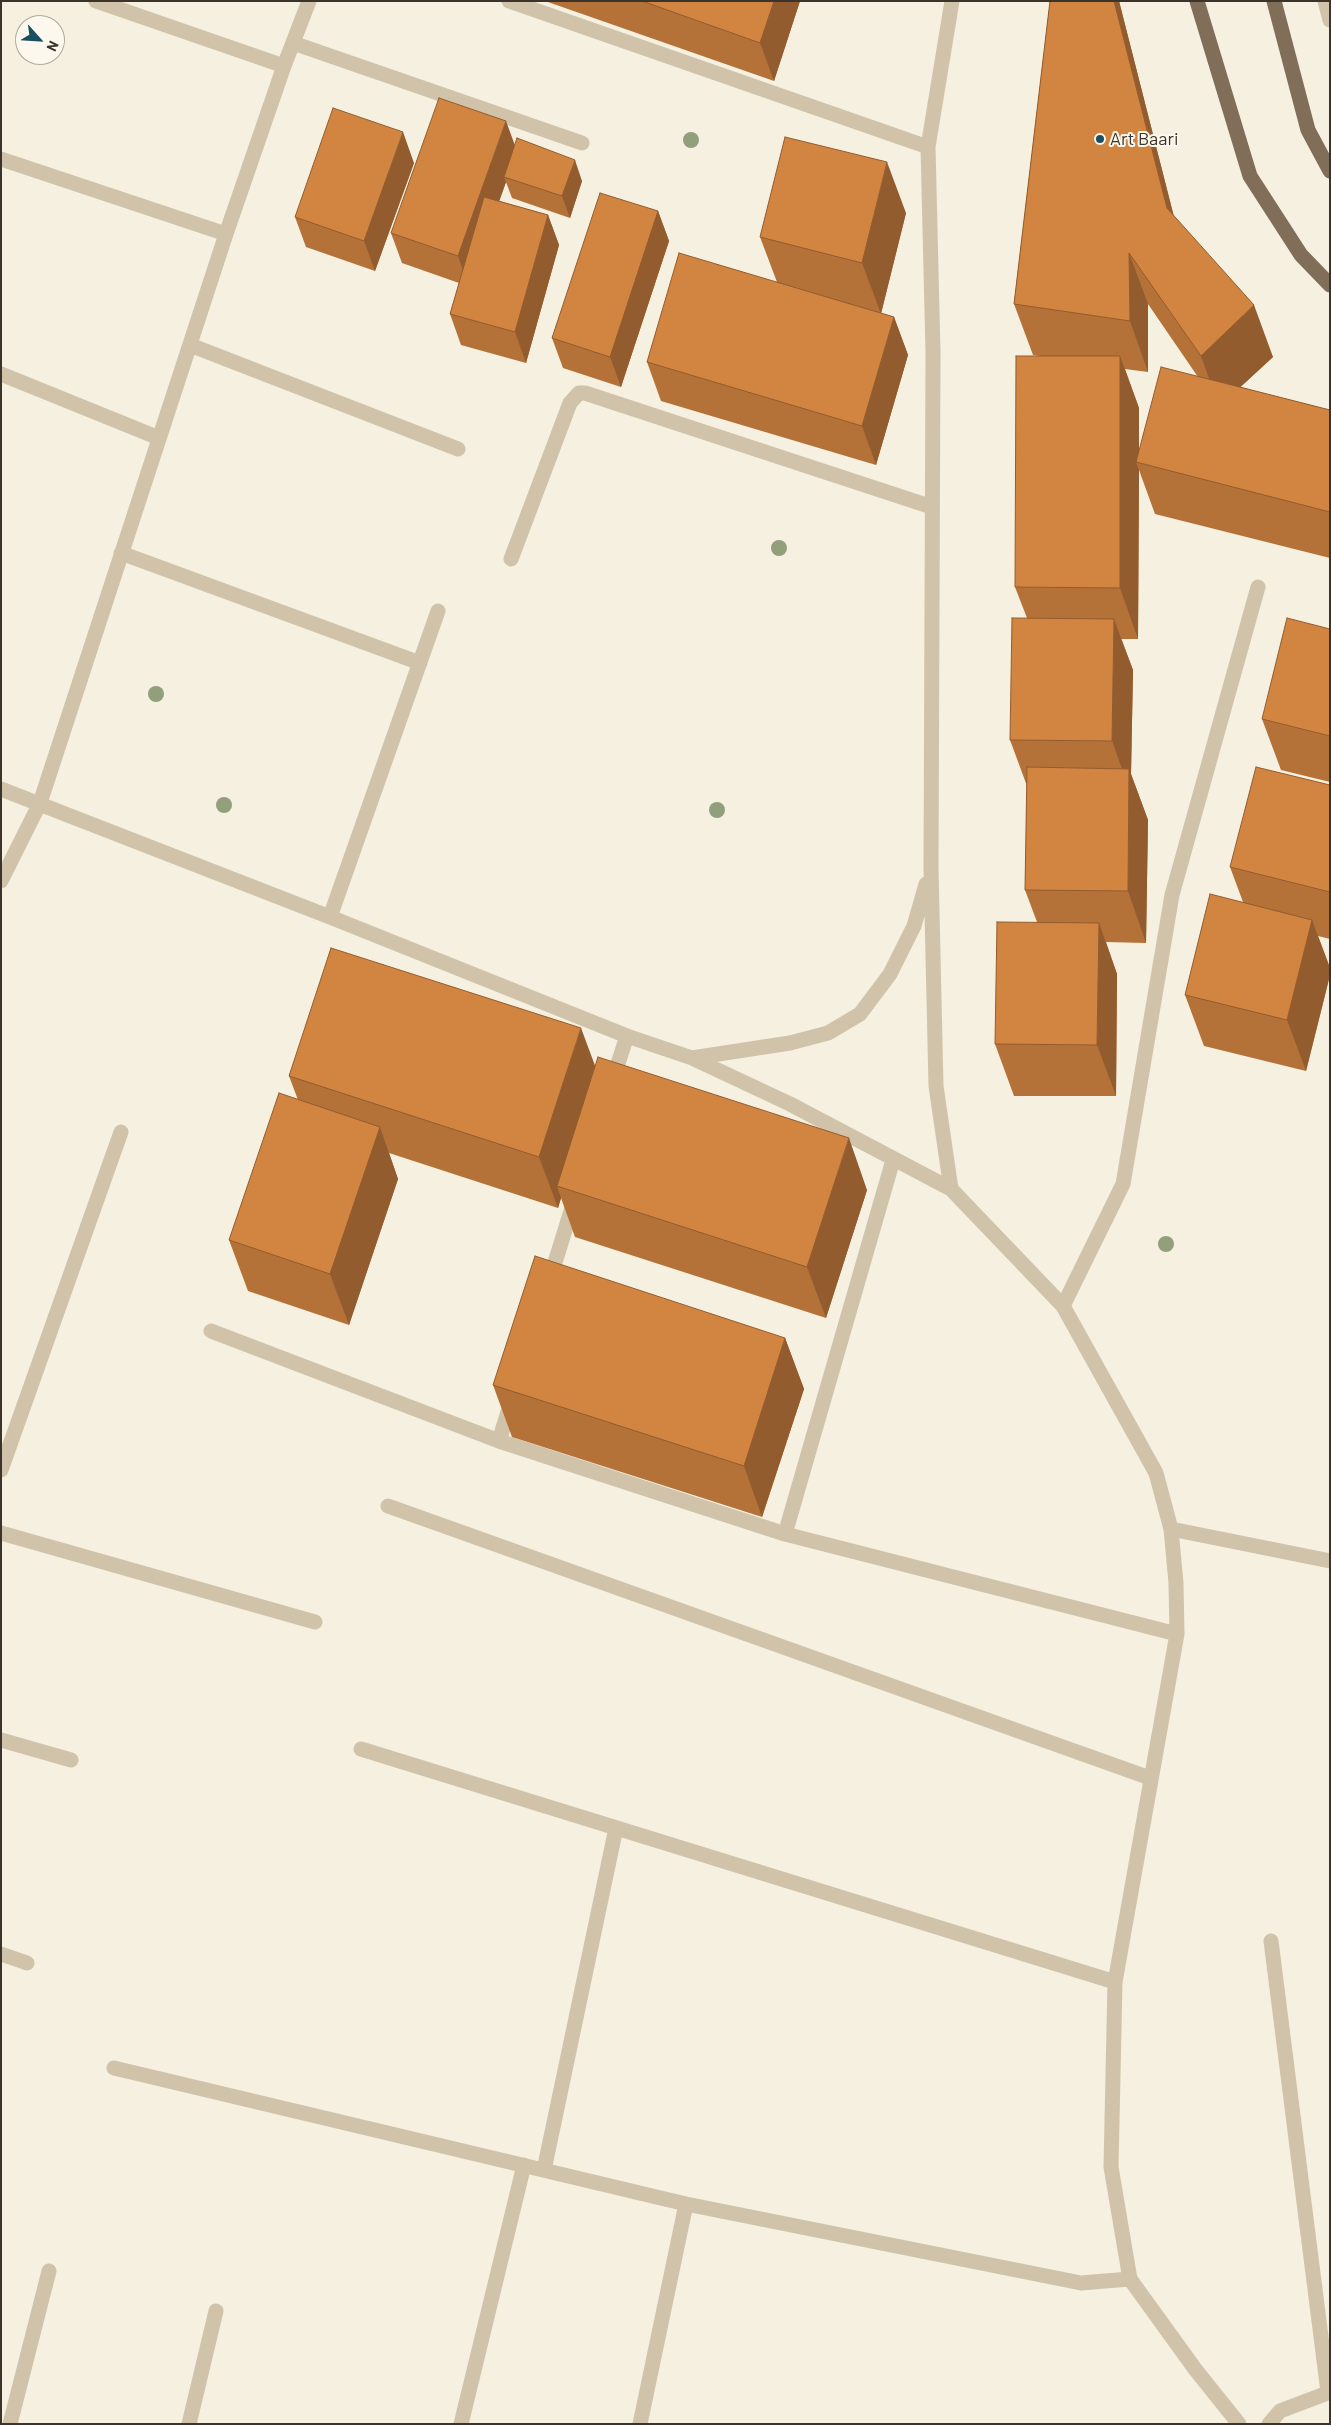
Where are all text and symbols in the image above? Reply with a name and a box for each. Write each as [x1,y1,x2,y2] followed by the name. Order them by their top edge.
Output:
[15,15,65,65] north arrow
[43,38,63,54] text: N
[1110,128,1179,150] place label: Art Baari
[1094,133,1106,145] marker: Art Baari

